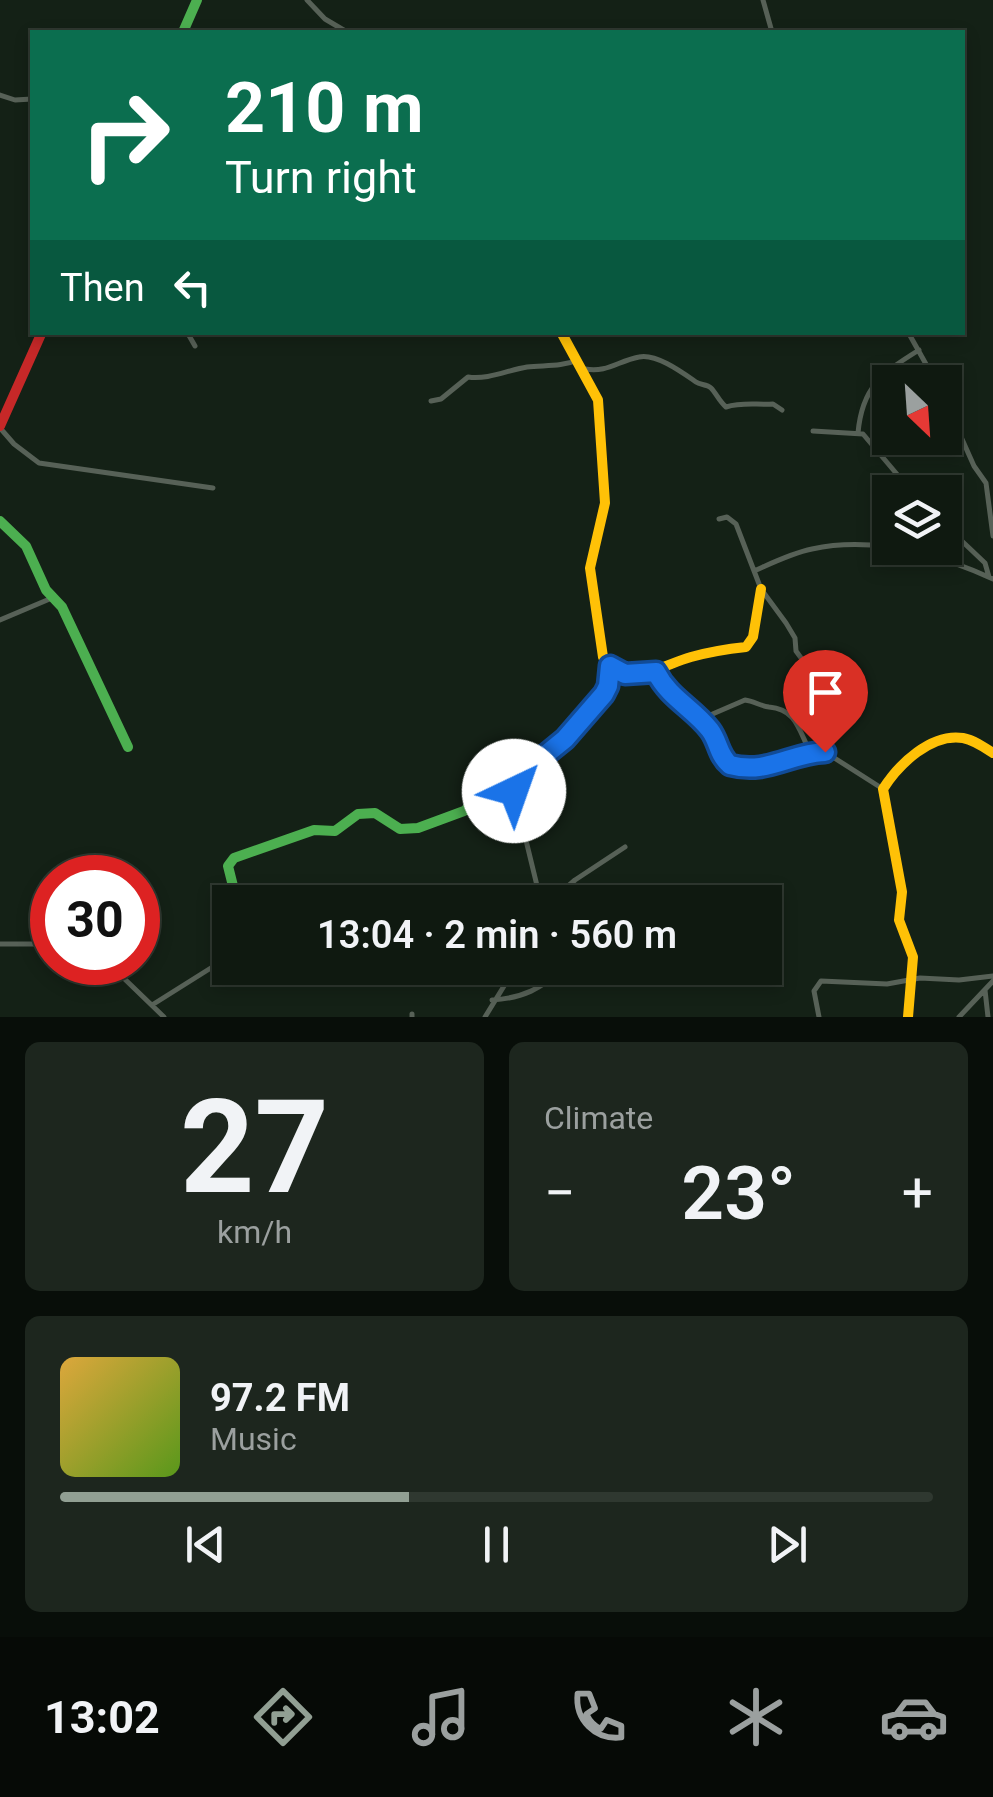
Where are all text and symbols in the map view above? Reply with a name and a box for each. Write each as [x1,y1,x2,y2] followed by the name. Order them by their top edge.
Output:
[225,67,424,149] text: 210 m
[60,70,190,200] icon: right
[225,151,417,204] text: Turn right
[165,260,220,315] icon: left
[60,266,145,310] text: Then
[872,365,962,455] north arrow
[872,365,962,565] map controls
[872,475,962,565] button: layers
[783,650,868,753] pin
[798,665,853,720] icon: arrive
[462,739,566,843] position arrow
[30,855,160,985] speed limit sign: 30
[317,913,677,957] text: 13:04 · 2 min · 560 m
[180,1071,329,1224] text: 27
[544,1099,653,1137] text: Climate
[681,1149,796,1237] text: 23°
[544,1161,575,1225] text: −
[902,1161,933,1225] text: +
[217,1213,292,1251] text: km/h
[210,1376,350,1420] text: 97.2 FM
[210,1420,297,1458] text: Music
[178,1517,233,1572] icon: previous
[469,1517,524,1572] icon: pause
[760,1517,815,1572] icon: next
[248,1682,318,1752] icon: directions
[406,1682,476,1752] icon: music
[563,1682,633,1752] icon: phone
[721,1682,791,1752] icon: climate
[879,1682,949,1752] icon: car
[44,1691,160,1744] text: 13:02

